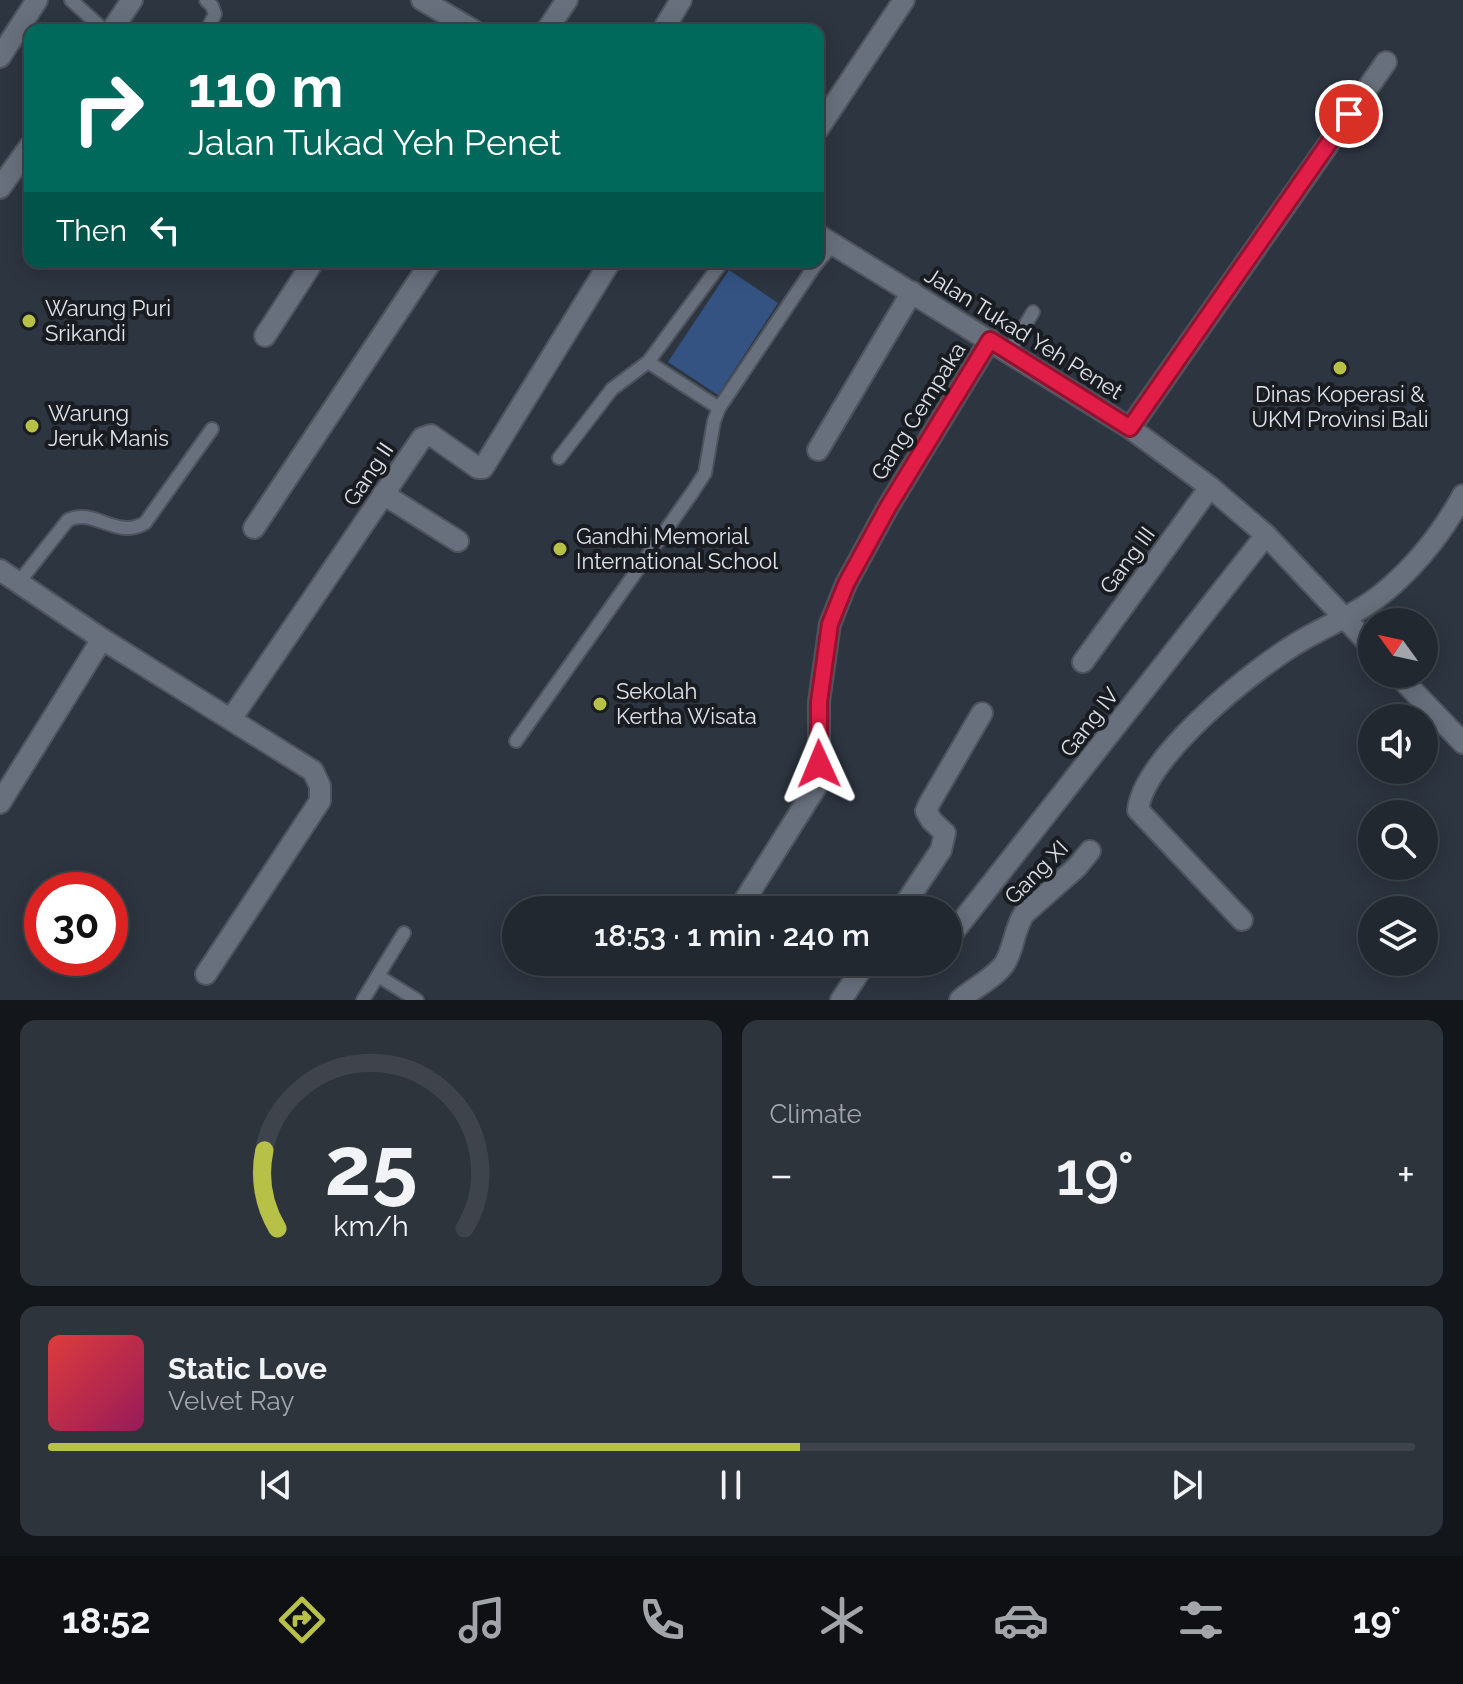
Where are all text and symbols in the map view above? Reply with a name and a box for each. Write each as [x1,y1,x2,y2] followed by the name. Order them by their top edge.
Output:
[188,54,343,120] text: 110 m
[56,56,160,160] icon: right
[1315,80,1383,148] pin
[1327,92,1371,136] icon: arrive
[188,121,561,163] text: Jalan Tukad Yeh Penet
[143,208,187,252] icon: left
[56,213,127,248] text: Then
[920,262,1128,405] street label: Jalan Tukad Yeh Penet
[45,295,171,346] place label: Warung Puri Srikandi
[20,312,38,330] marker: Warung Puri Srikandi
[865,337,971,485] street label: Gang Cempaka
[1331,359,1349,377] marker: Dinas Koperasi & UKM Provinsi Bali
[1251,381,1429,432] place label: Dinas Koperasi & UKM Provinsi Bali
[48,400,169,451] place label: Warung Jeruk Manis
[23,417,41,435] marker: Warung Jeruk Manis
[337,437,399,511] street label: Gang II
[1094,522,1160,598] street label: Gang III
[576,523,778,574] place label: Gandhi Memorial International School
[551,540,569,558] marker: Gandhi Memorial International School
[1358,608,1438,688] north arrow
[1358,608,1438,976] map controls
[616,678,757,729] place label: Sekolah Kertha Wisata
[1054,682,1124,762] street label: Gang IV
[591,695,609,713] marker: Sekolah Kertha Wisata
[1358,704,1438,784] button: sound
[777,722,861,806] position arrow
[1358,800,1438,880] button: search
[999,835,1073,909] street label: Gang XI
[24,872,128,976] speed limit sign: 30
[1358,896,1438,976] button: layers
[594,918,870,953] text: 18:53 · 1 min · 240 m
[770,1099,862,1129] text: Climate
[324,1117,417,1214] text: 25
[1056,1139,1134,1209] text: 19°
[770,1149,793,1200] text: −
[1397,1149,1415,1200] text: +
[333,1209,408,1243] text: km/h
[168,1351,327,1386] text: Static Love
[168,1386,294,1416] text: Velvet Ray
[254,1463,298,1507] icon: previous
[709,1463,753,1507] icon: pause
[1165,1463,1209,1507] icon: next
[274,1592,330,1648] icon: directions
[454,1592,510,1648] icon: music
[634,1592,690,1648] icon: phone
[814,1592,870,1648] icon: climate
[993,1592,1049,1648] icon: car
[1173,1592,1229,1648] icon: filters
[62,1599,151,1641] text: 18:52
[1353,1599,1401,1641] text: 19°

